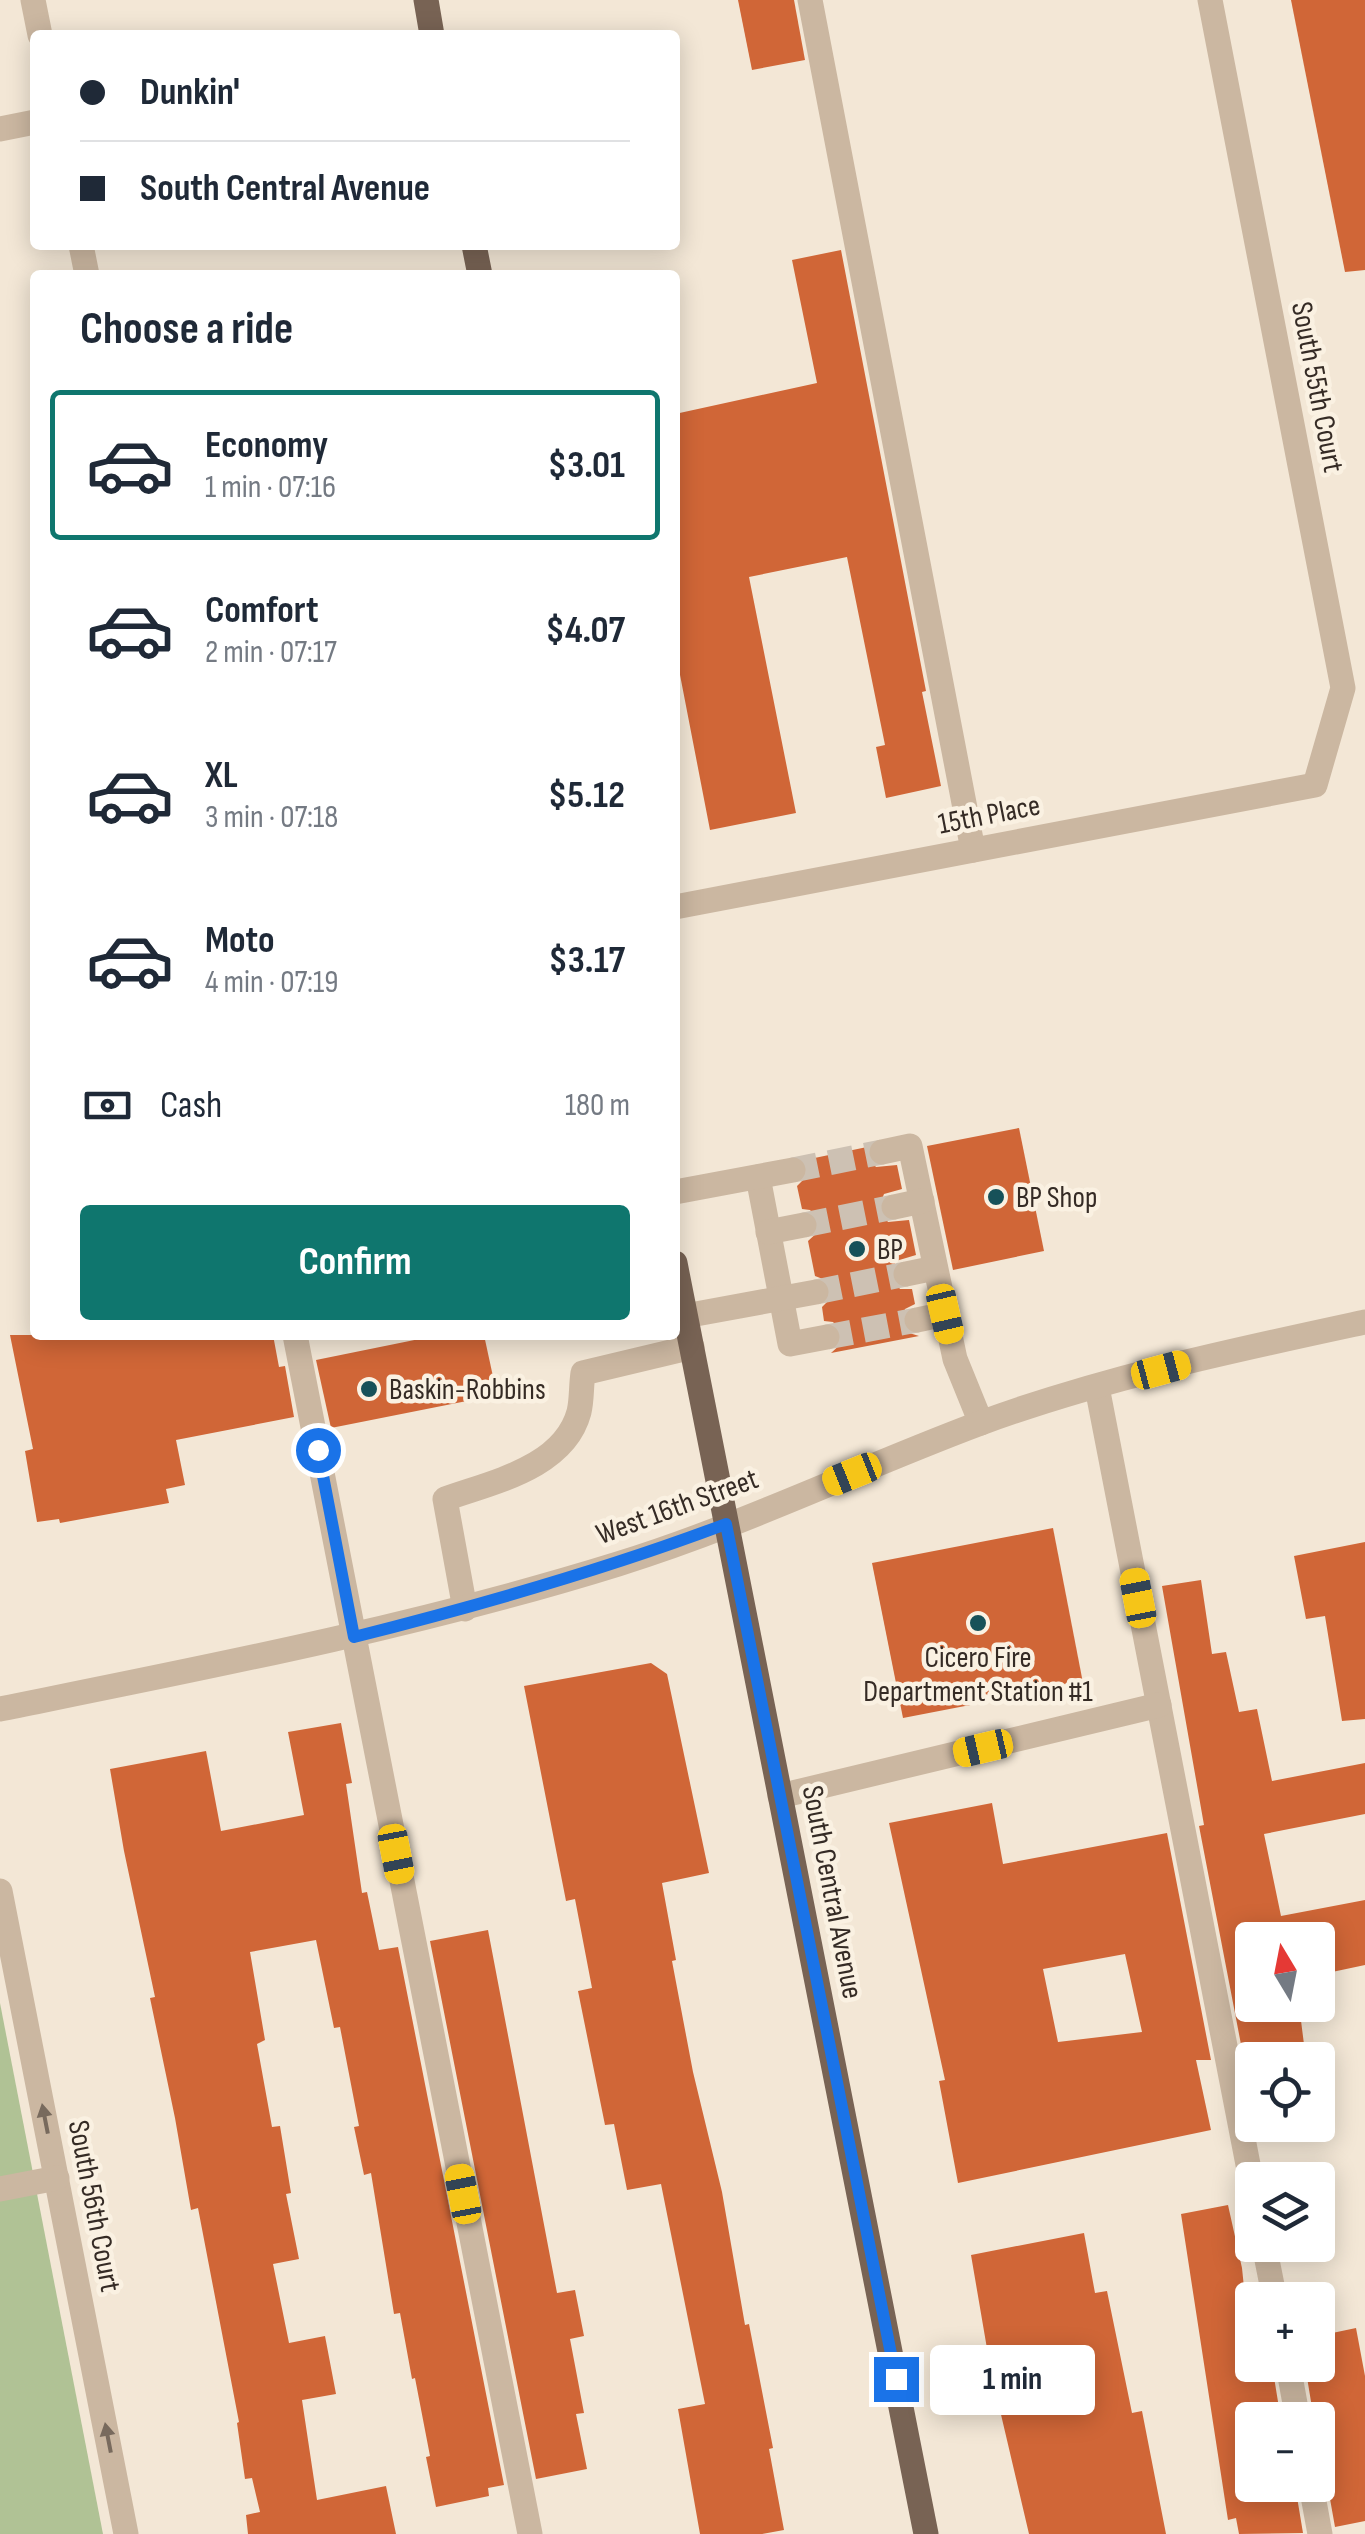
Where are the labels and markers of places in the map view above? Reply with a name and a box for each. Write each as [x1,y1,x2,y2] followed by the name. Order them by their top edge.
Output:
[1016,1180,1097,1216] place label: BP Shop
[985,1186,1007,1208] marker: BP Shop
[877,1232,903,1268] place label: BP
[846,1238,868,1260] marker: BP
[389,1372,546,1408] place label: Baskin-Robbins
[358,1378,380,1400] marker: Baskin-Robbins
[967,1612,989,1634] marker: Cicero Fire Department Station #1
[863,1640,1093,1710] place label: Cicero Fire Department Station #1

